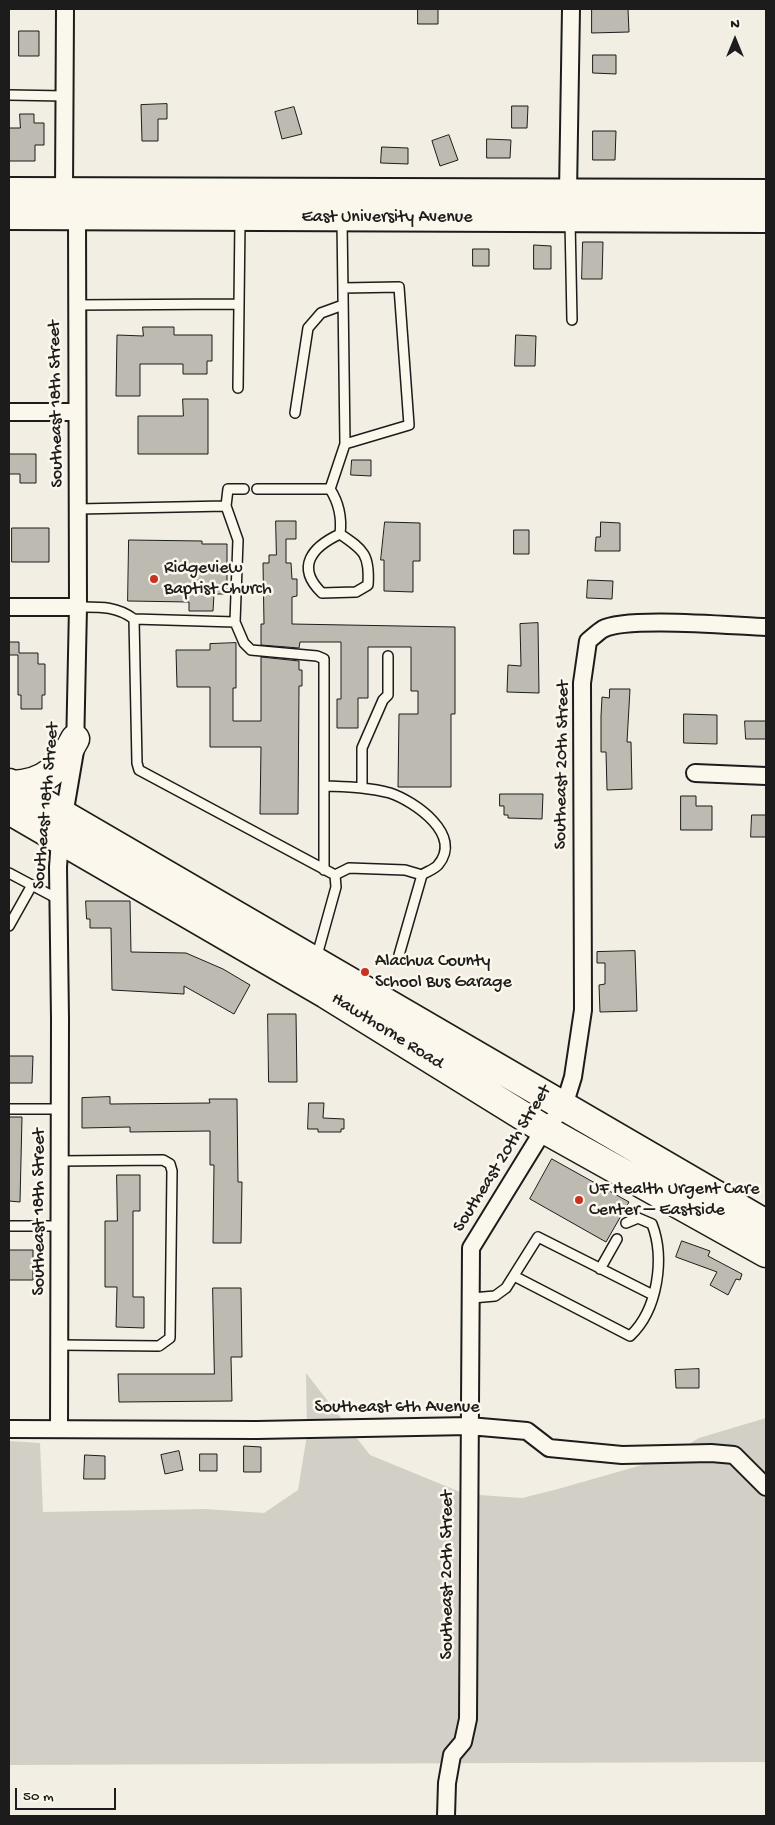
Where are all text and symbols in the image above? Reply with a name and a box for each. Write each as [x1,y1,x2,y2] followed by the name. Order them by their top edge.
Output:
[710,15,760,65] north arrow
[730,16,740,33] text: N
[301,207,473,229] street label: East University Avenue
[45,320,69,488] street label: Southeast 18th Street
[164,558,272,600] place label: Ridgeview Baptist Church
[148,573,160,585] marker: Ridgeview Baptist Church
[551,680,575,850] street label: Southeast 20th Street
[29,722,65,890] street label: Southeast 18th Street
[375,951,512,994] place label: Alachua County School Bus Garage
[359,966,371,978] marker: Alachua County School Bus Garage
[327,989,447,1075] street label: Hawthorne Road
[449,1082,557,1236] street label: Southeast 20th Street
[29,1128,51,1296] street label: Southeast 18th Street
[589,1179,760,1222] place label: UF Health Urgent Care Center – Eastside
[573,1194,585,1206] marker: UF Health Urgent Care Center – Eastside
[314,1397,480,1419] street label: Southeast 6th Avenue
[437,1491,459,1659] street label: Southeast 20th Street
[18,1778,119,1810] scale bar
[23,1788,54,1806] text: 50 m

